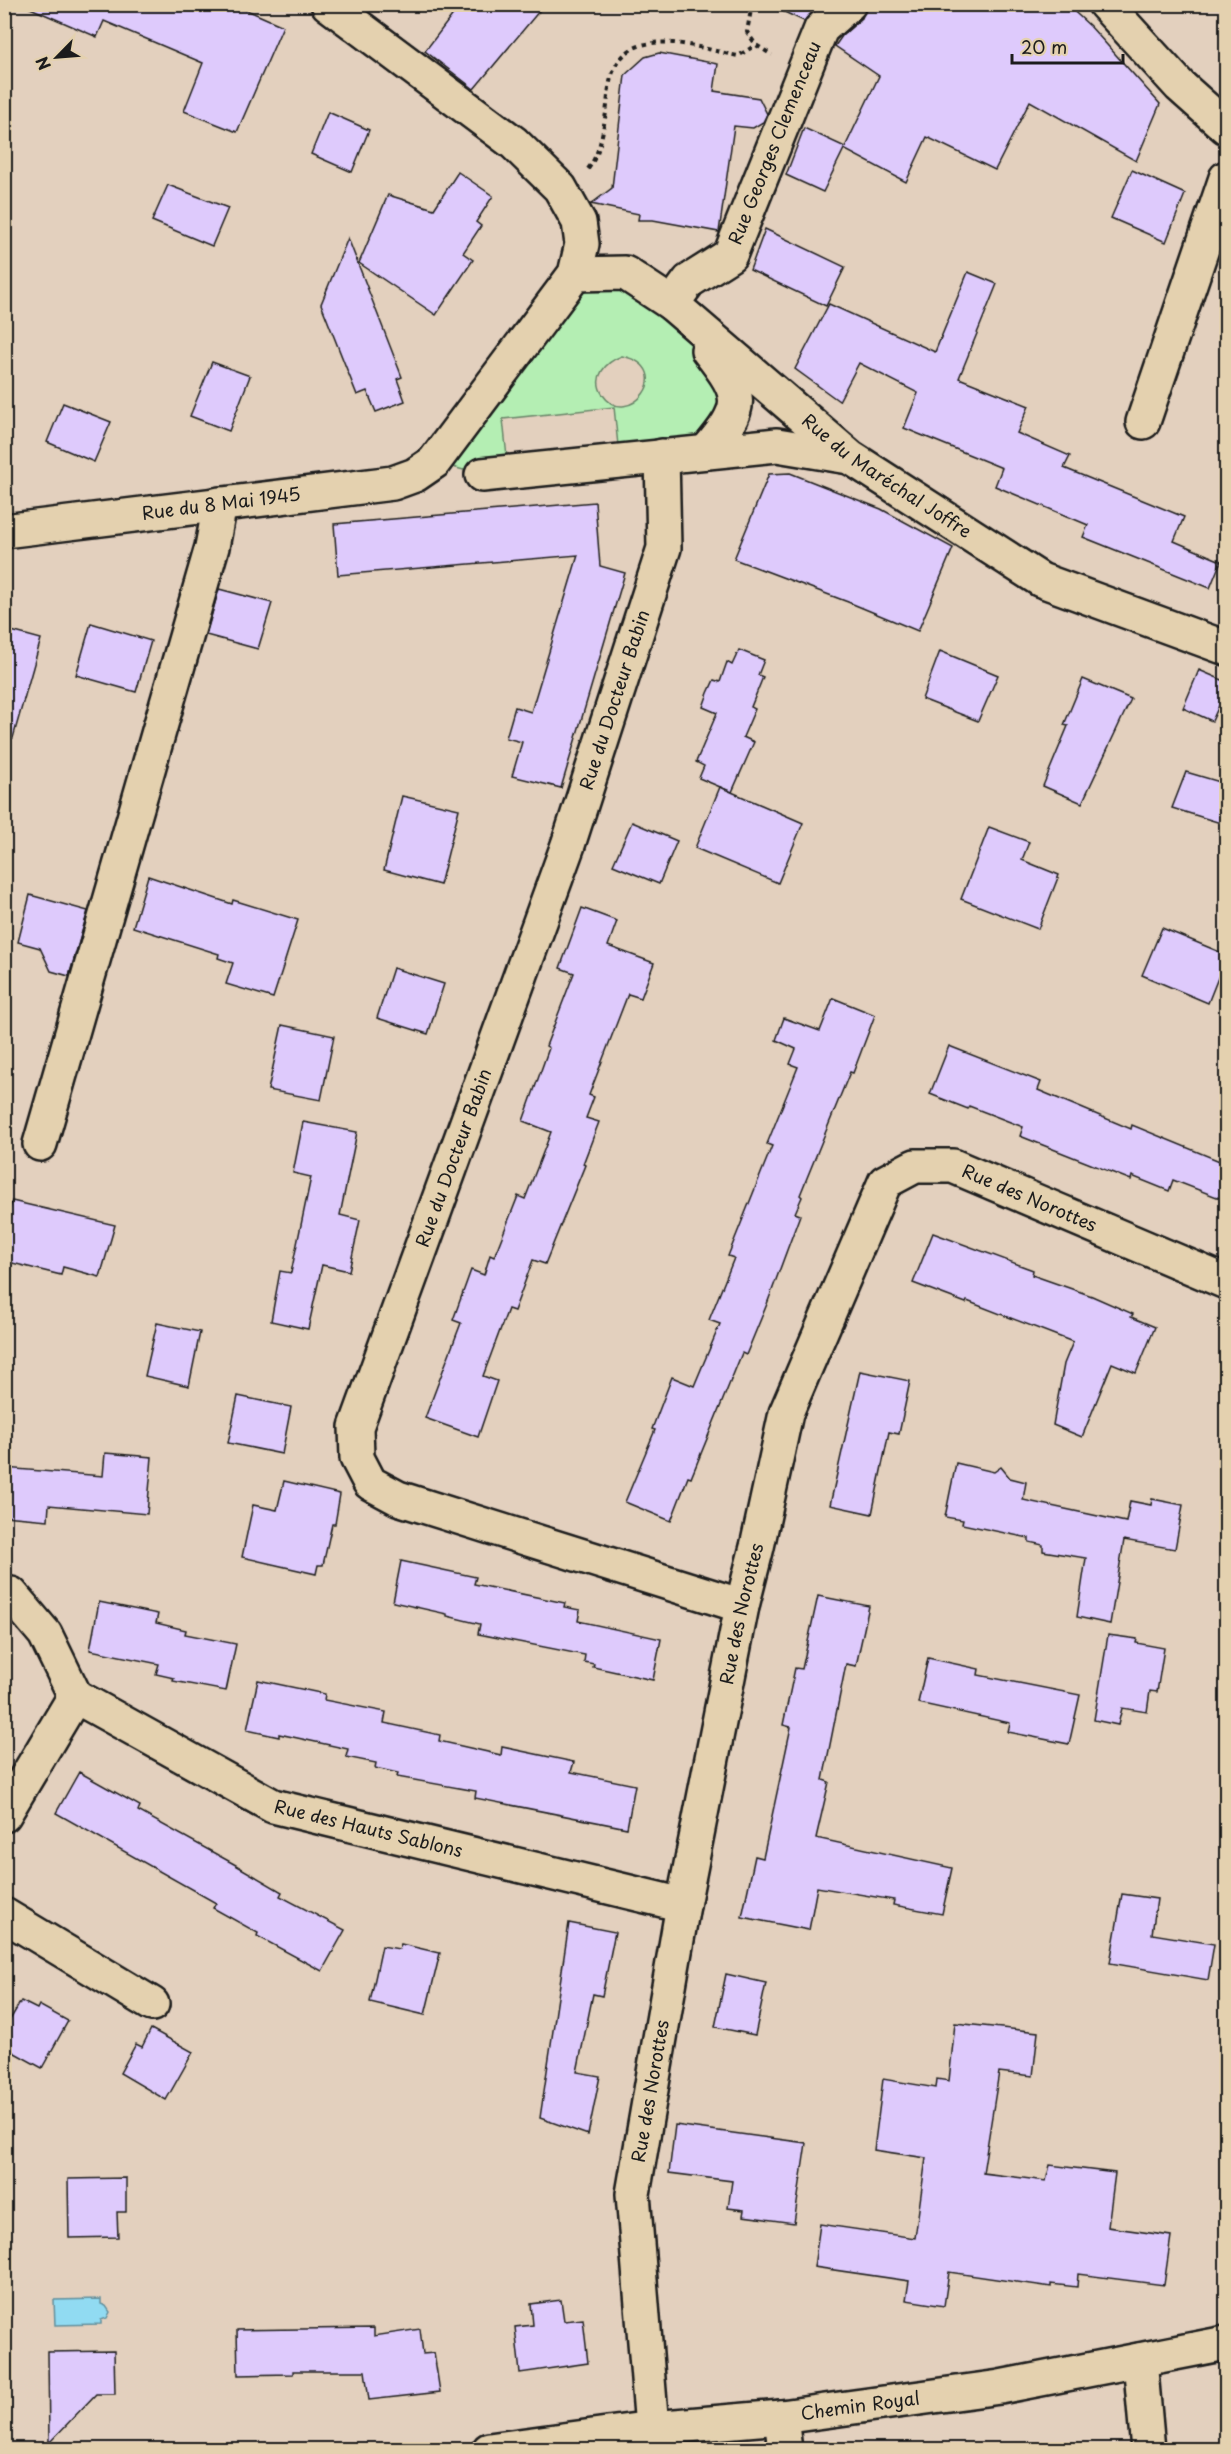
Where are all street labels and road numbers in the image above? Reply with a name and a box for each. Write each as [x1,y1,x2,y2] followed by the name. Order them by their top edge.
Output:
[721,36,827,248] street label: Rue Georges Clemenceau
[797,407,977,544] street label: Rue du Maréchal Joffre
[140,480,302,526] street label: Rue du 8 Mai 1945
[572,606,655,793] street label: Rue du Docteur Babin
[408,1064,497,1250] street label: Rue du Docteur Babin
[958,1156,1101,1238] street label: Rue des Norottes
[712,1540,769,1687] street label: Rue des Norottes
[272,1792,466,1863] street label: Rue des Hauts Sablons
[624,2018,675,2164] street label: Rue des Norottes
[799,2383,921,2426] street label: Chemin Royal

